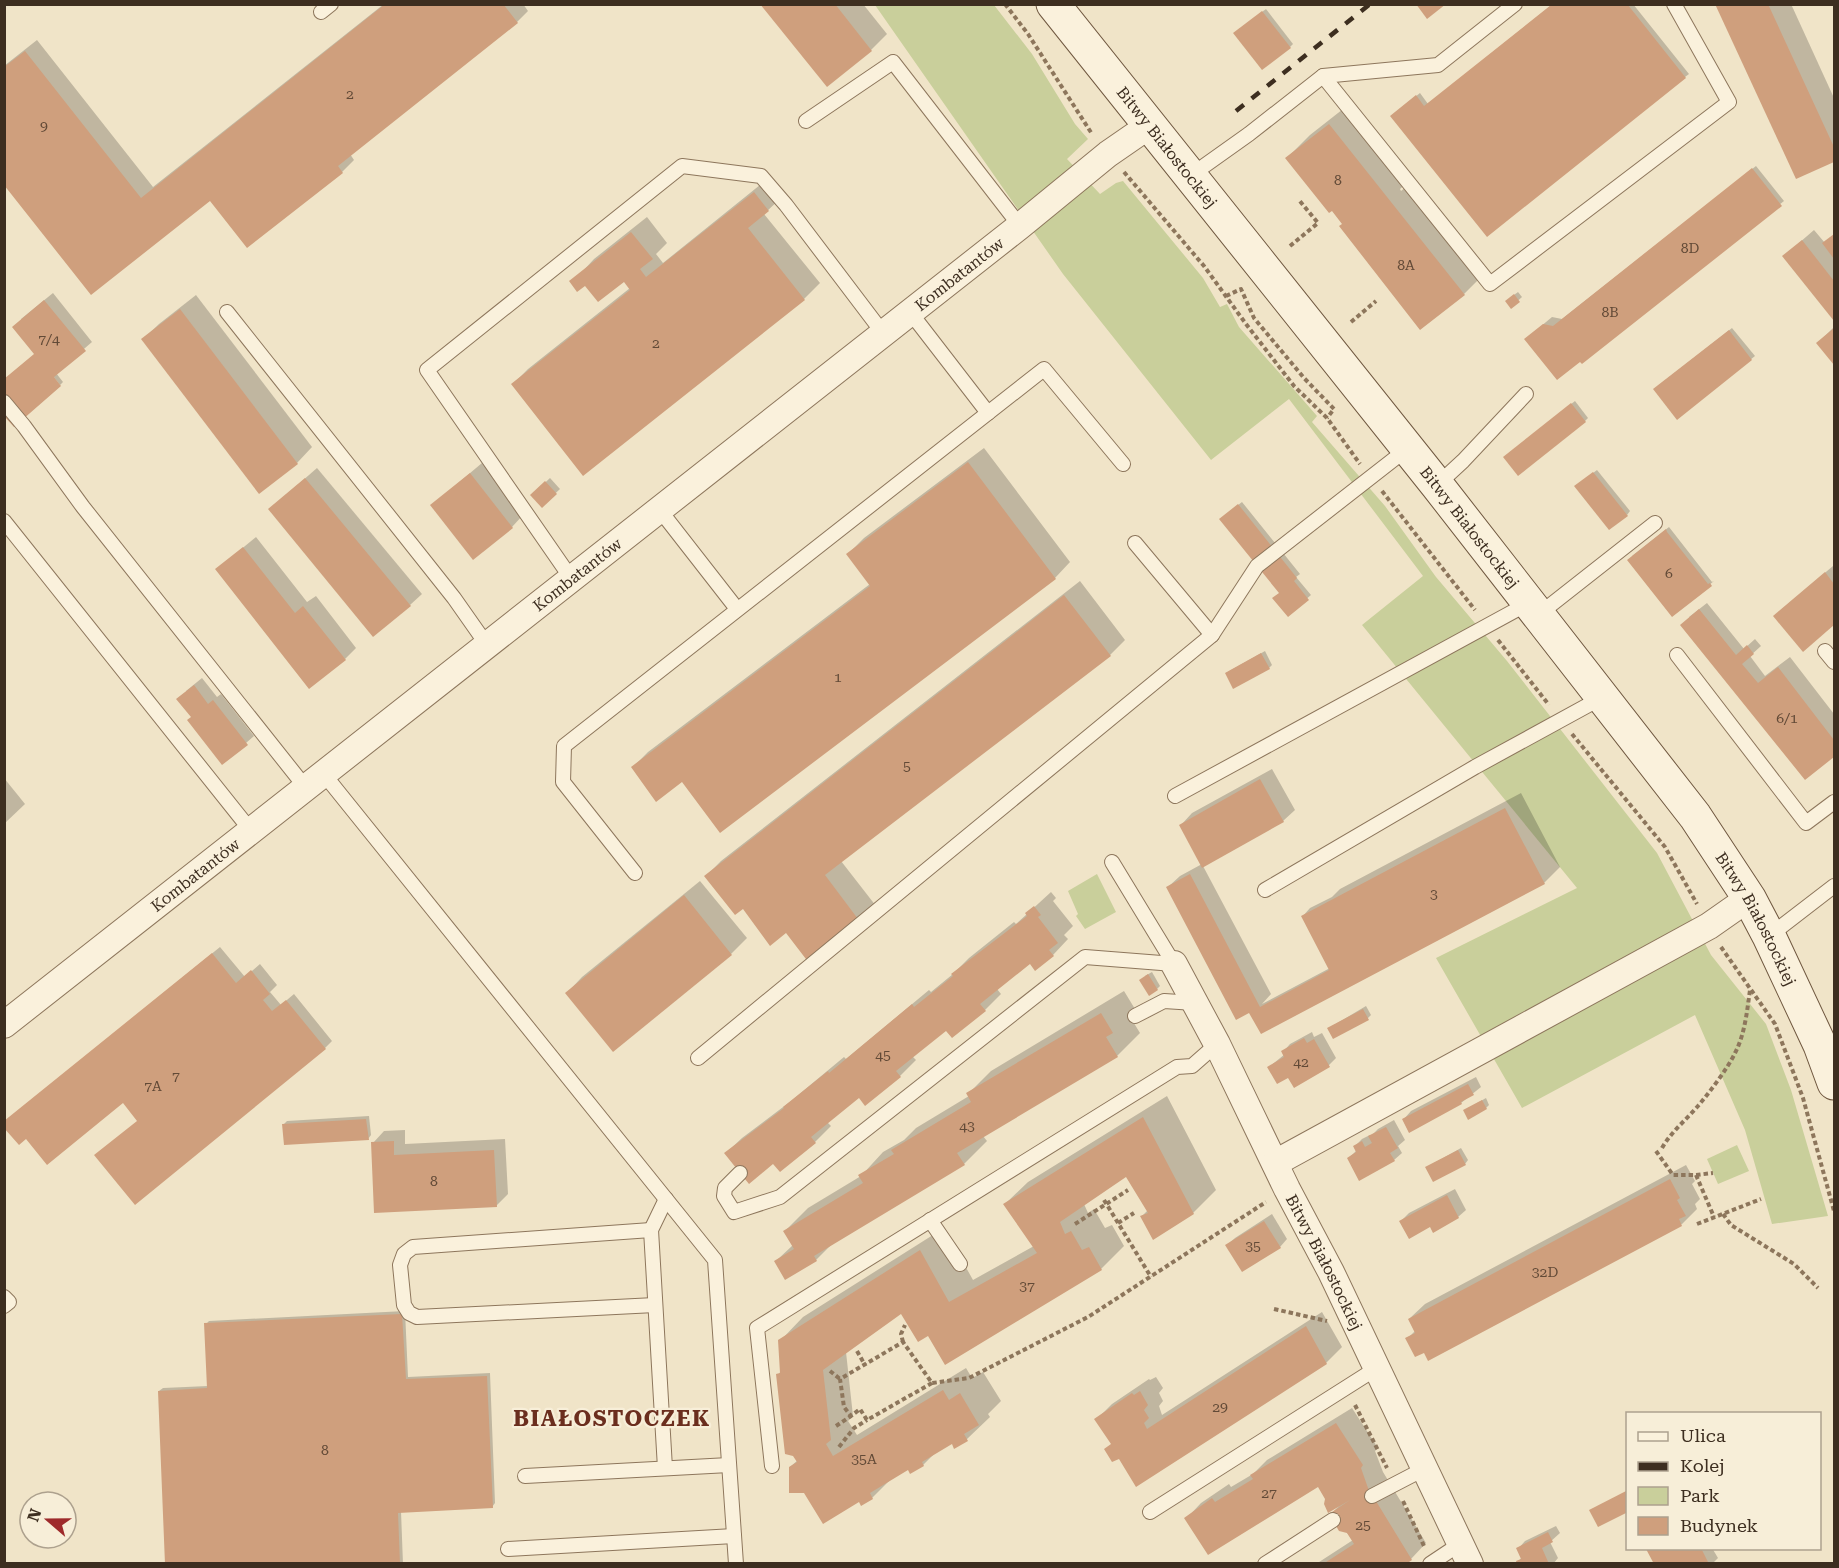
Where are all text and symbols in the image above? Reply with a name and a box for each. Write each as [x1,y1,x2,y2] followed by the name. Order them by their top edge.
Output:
[1113,83,1221,212] street label: Bitwy Białostockiej
[346,86,354,102] house number: 2
[40,118,48,134] house number: 9
[1334,172,1342,188] house number: 8
[911,233,1008,315] street label: Kombatantów
[1681,240,1700,256] house number: 8D
[1397,257,1415,273] house number: 8A
[1601,304,1619,320] house number: 8B
[38,331,60,347] house number: 7/4
[652,335,660,351] house number: 2
[1416,463,1523,592] street label: Bitwy Białostockiej
[529,534,626,615] street label: Kombatantów
[1665,565,1673,581] house number: 6
[834,669,842,685] house number: 1
[1776,710,1798,726] house number: 6/1
[903,758,911,774] house number: 5
[147,834,244,916] street label: Kombatantów
[1711,849,1800,989] street label: Bitwy Białostockiej
[1430,886,1438,902] house number: 3
[875,1047,891,1063] house number: 45
[1293,1054,1309,1070] house number: 42
[172,1068,180,1084] house number: 7
[144,1078,162,1094] house number: 7A
[959,1118,975,1134] house number: 43
[430,1173,438,1189] house number: 8
[1282,1191,1366,1333] street label: Bitwy Białostockiej
[1245,1238,1261,1254] house number: 35
[1532,1264,1558,1280] house number: 32D
[1019,1278,1035,1294] house number: 37
[1212,1399,1228,1415] house number: 29
[513,1406,711,1431] district label: BIAŁOSTOCZEK
[1626,1412,1821,1550] legend
[1680,1425,1726,1446] text: Ulica
[321,1442,329,1458] house number: 8
[851,1451,877,1467] house number: 35A
[1680,1455,1725,1476] text: Kolej
[1261,1485,1277,1501] house number: 27
[1680,1485,1720,1506] text: Park
[18,1490,78,1550] north arrow
[23,1506,45,1524] text: N
[1680,1515,1758,1536] text: Budynek
[1355,1517,1371,1533] house number: 25

